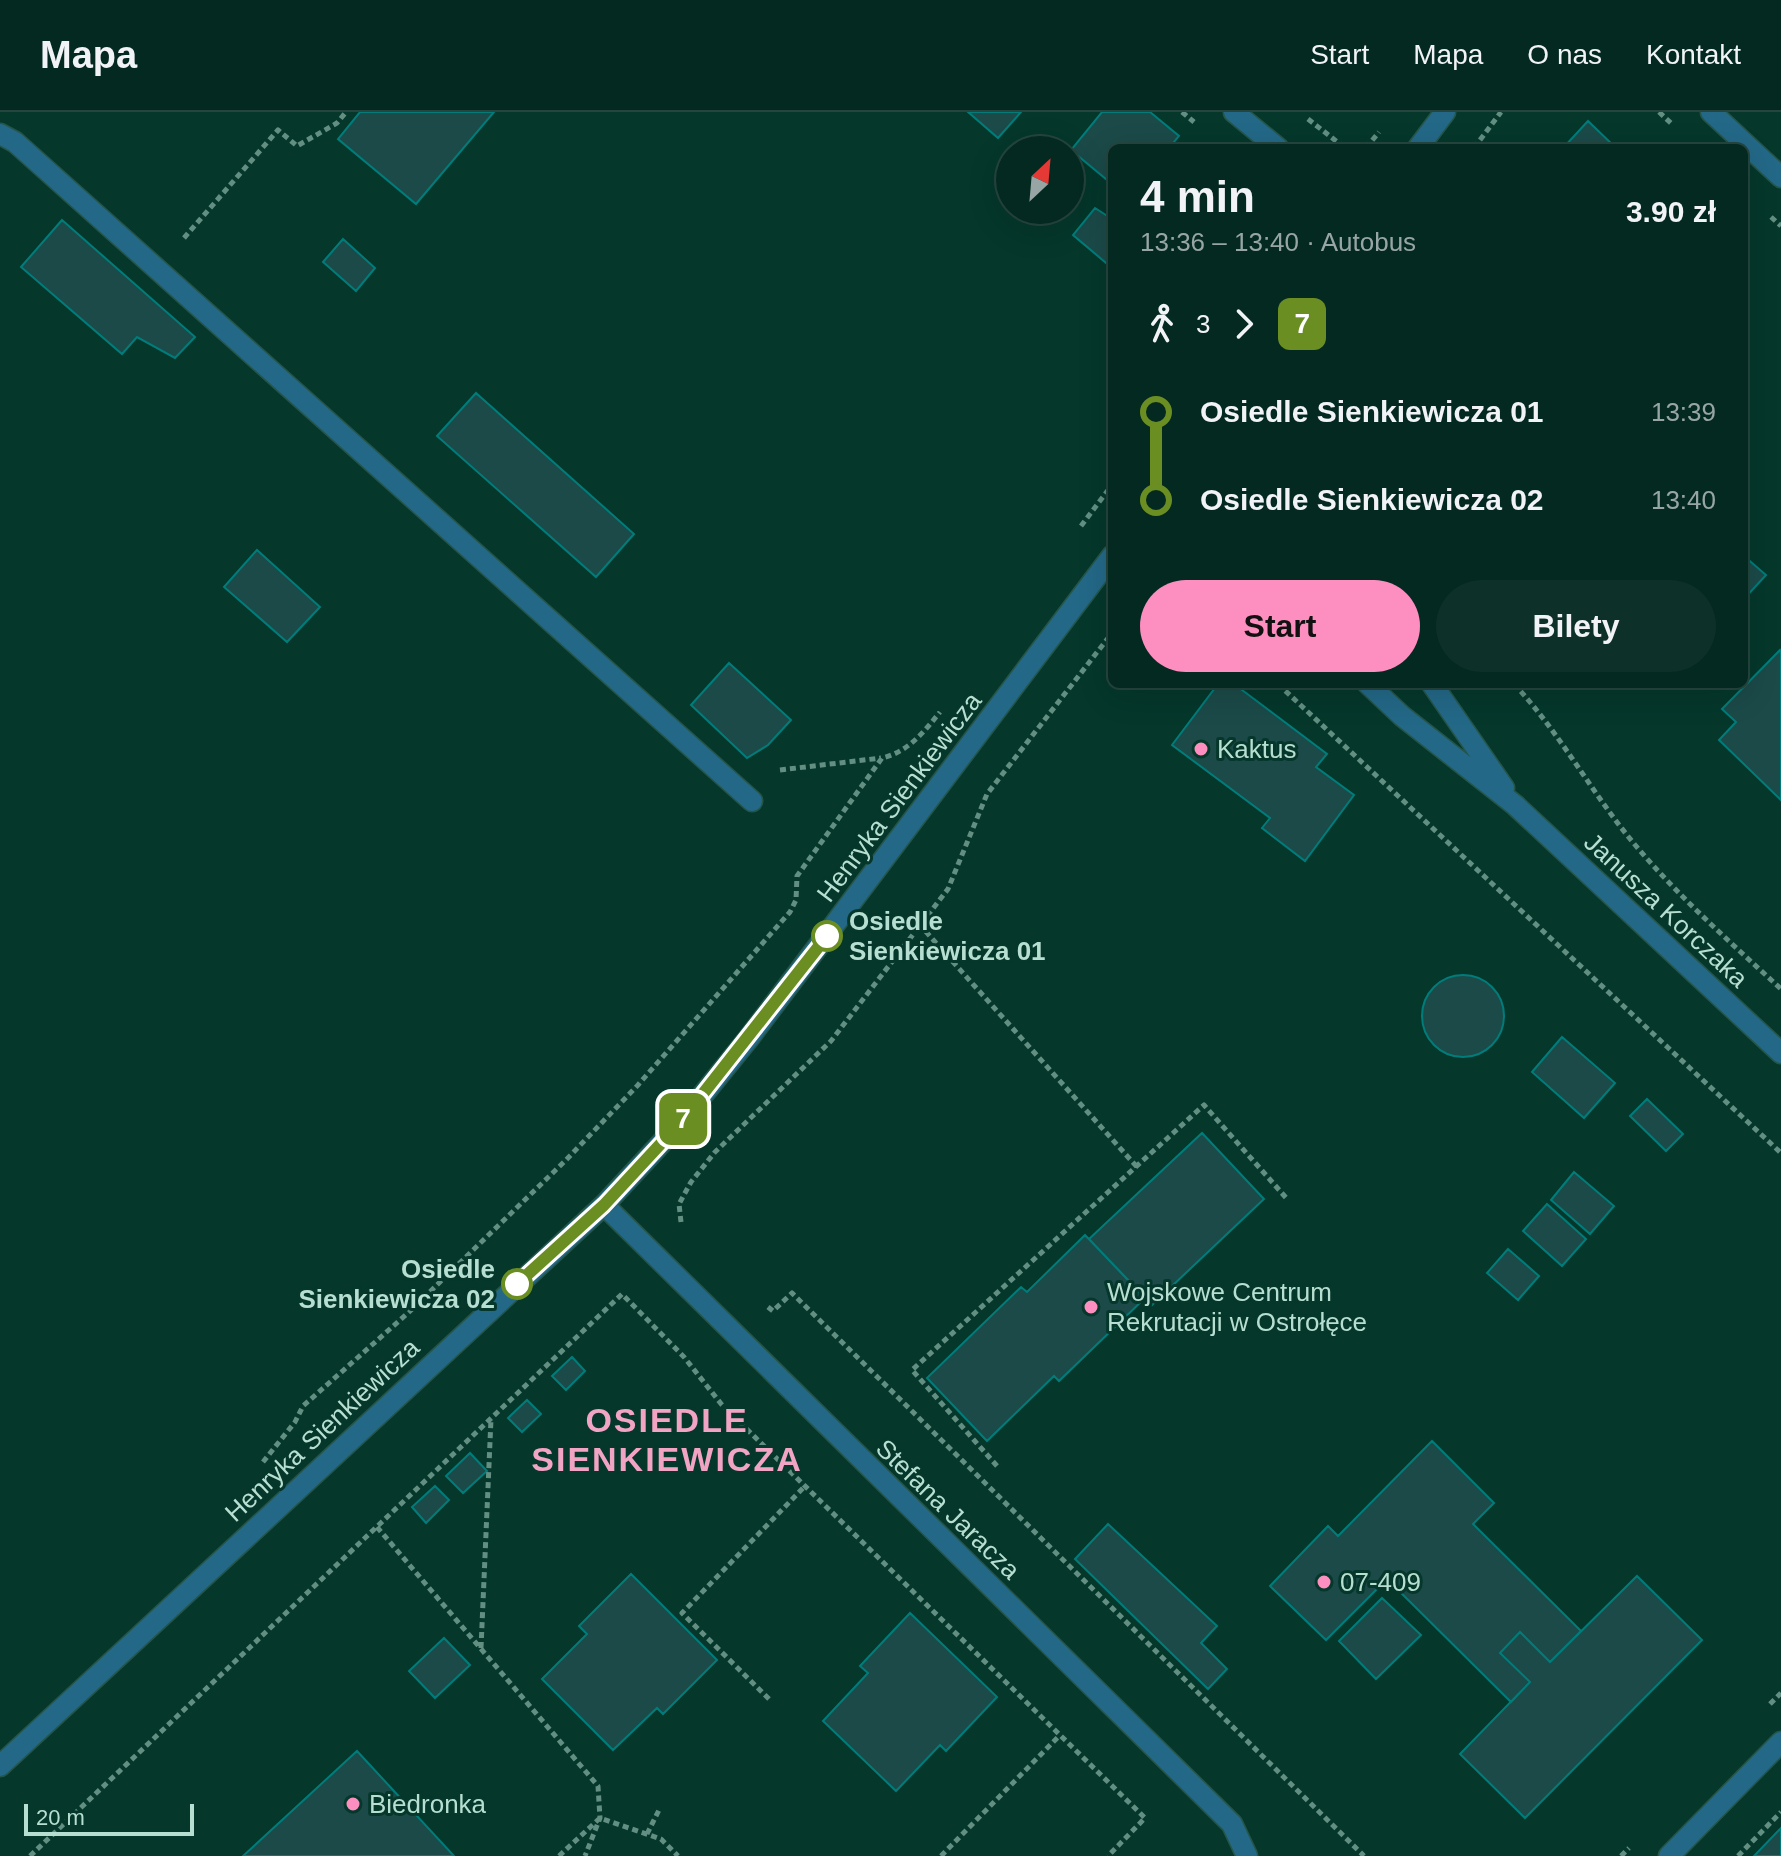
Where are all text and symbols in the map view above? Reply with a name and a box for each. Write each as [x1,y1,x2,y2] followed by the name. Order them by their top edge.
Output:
[40,34,137,76] text: Mapa
[1310,39,1369,70] text: Start
[1413,39,1483,70] text: Mapa
[1527,39,1602,70] text: O nas
[1646,39,1741,70] text: Kontakt
[996,136,1084,224] north arrow
[996,136,1084,224] map controls
[1140,172,1255,221] text: 4 min
[1626,195,1716,228] text: 3.90 zł
[1140,227,1416,257] text: 13:36 – 13:40 · Autobus
[1140,302,1184,346] icon: walk
[1222,302,1266,346] icon: forward
[1294,308,1310,339] text: 7
[1196,309,1210,339] text: 3
[1200,395,1544,428] text: Osiedle Sienkiewicza 01
[1651,397,1716,427] text: 13:39
[1200,483,1544,516] text: Osiedle Sienkiewicza 02
[1651,485,1716,515] text: 13:40
[1140,580,1420,672] button: Start
[1436,580,1716,672] button: Bilety
[810,686,988,908] street label: Henryka Sienkiewicza
[1217,734,1297,764] place label: Kaktus
[1192,740,1210,758] marker: Kaktus
[1578,827,1754,994] street label: Janusza Korczaka
[849,906,1046,966] place label: Osiedle Sienkiewicza 01
[812,921,842,951] marker: Osiedle Sienkiewicza 01
[657,1093,709,1145] line badge: 7
[675,1103,691,1134] text: 7
[298,1254,495,1314] place label: Osiedle Sienkiewicza 02
[502,1269,532,1299] marker: Osiedle Sienkiewicza 02
[1107,1277,1367,1337] place label: Wojskowe Centrum Rekrutacji w Ostrołęce
[1082,1298,1100,1316] marker: Wojskowe Centrum Rekrutacji w Ostrołęce
[219,1332,426,1528] street label: Henryka Sienkiewicza
[531,1401,803,1478] district label: OSIEDLE SIENKIEWICZA
[870,1433,1026,1585] street label: Stefana Jaracza
[1340,1567,1421,1597] place label: 07-409
[1315,1573,1333,1591] marker: 07-409
[369,1789,487,1819] place label: Biedronka
[344,1795,362,1813] marker: Biedronka
[24,1800,194,1836] scale bar
[36,1805,85,1830] text: 20 m

